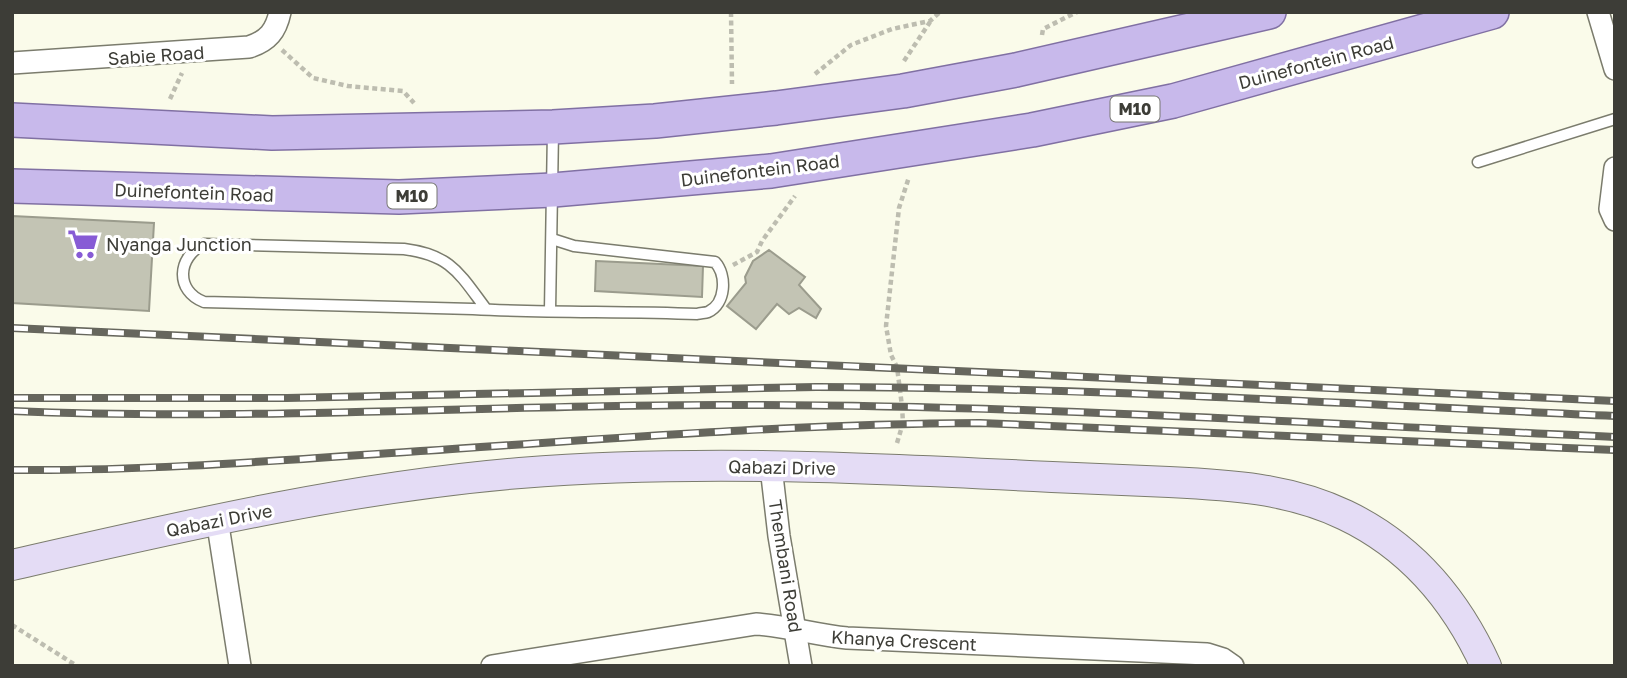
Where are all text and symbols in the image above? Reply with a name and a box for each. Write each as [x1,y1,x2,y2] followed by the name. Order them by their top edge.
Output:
[1236,31,1396,93] street label: Duinefontein Road
[107,41,205,69] street label: Sabie Road
[1110,96,1160,122] road number: M10
[679,149,841,191] street label: Duinefontein Road
[114,178,274,206] street label: Duinefontein Road
[388,184,436,208] road number: M10
[66,227,100,261] supermarket icon: Nyanga Junction
[106,233,252,255] place label: Nyanga Junction
[728,455,836,479] street label: Qabazi Drive
[765,498,807,634] street label: Thembani Road
[164,499,274,541] street label: Qabazi Drive
[831,625,977,655] street label: Khanya Crescent

